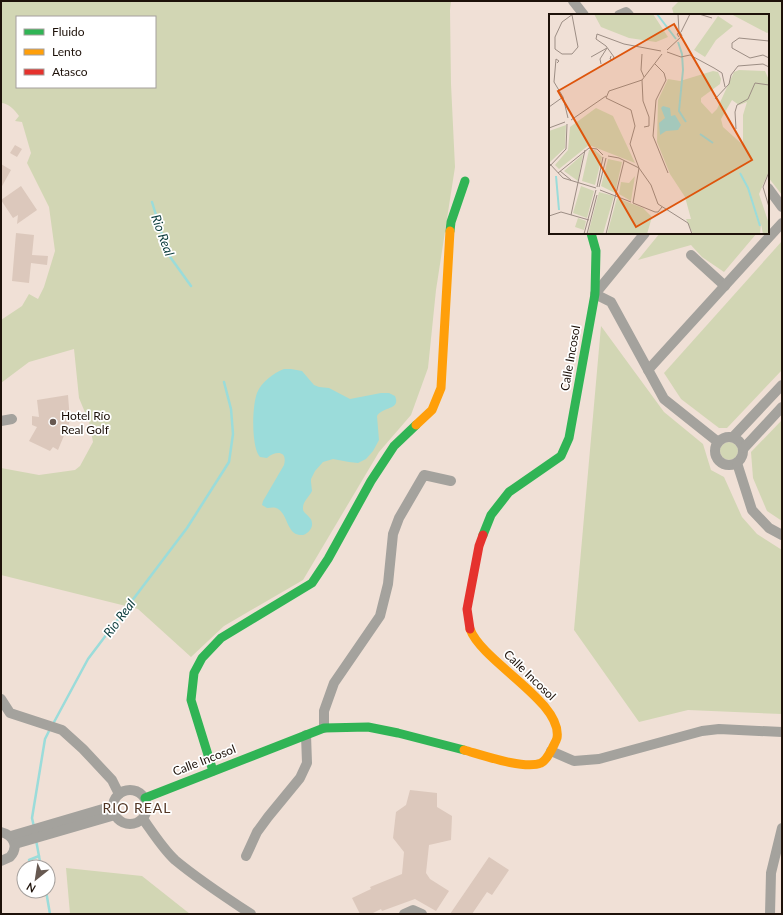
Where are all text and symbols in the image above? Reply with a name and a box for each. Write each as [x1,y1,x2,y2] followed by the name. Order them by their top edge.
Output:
[549,14,769,234] inset map
[16,16,156,88] legend
[52,24,85,39] text: Fluido
[52,44,82,59] text: Lento
[52,64,88,79] text: Atasco
[148,212,178,258] water label: Rio Real
[557,324,583,392] street label: Calle Incosol
[61,408,110,437] place label: Hotel Río Real Golf
[48,417,58,427] marker: Hotel Río Real Golf
[100,596,138,640] water label: Rio Real
[501,647,559,703] street label: Calle Incosol
[170,741,238,779] street label: Calle Incosol
[102,799,172,816] district label: RIO REAL
[16,859,56,899] north arrow
[24,880,38,896] text: N

